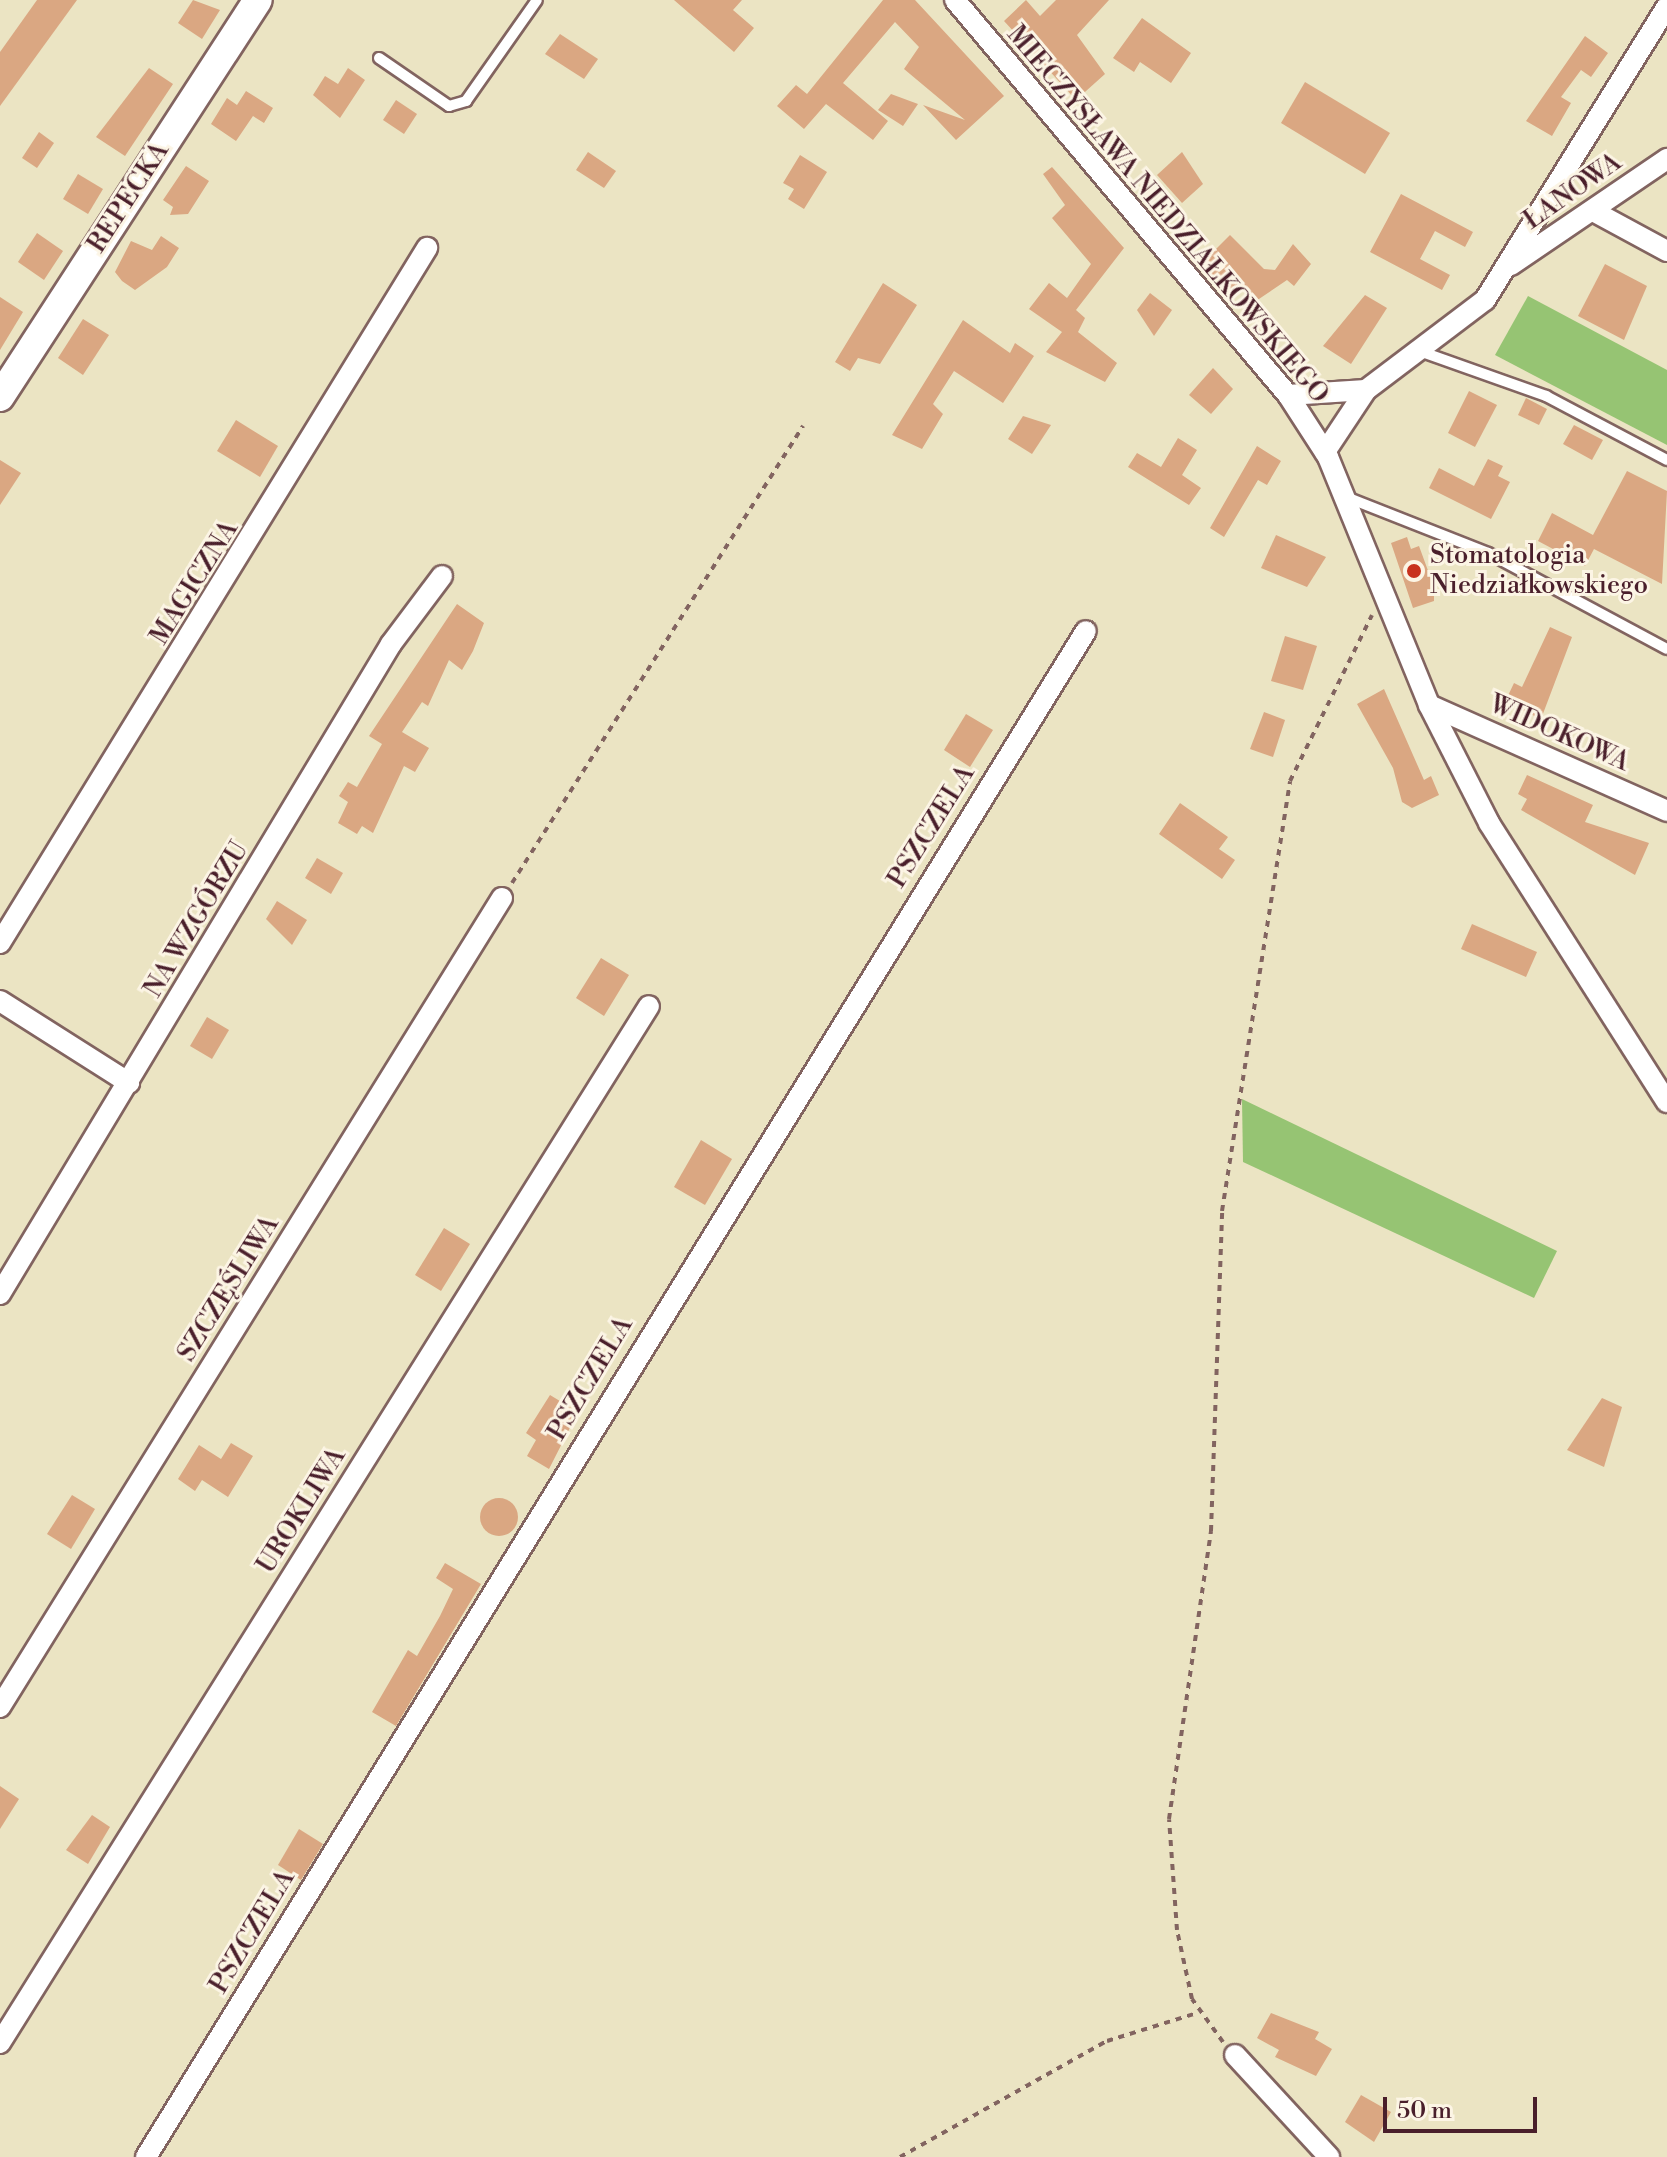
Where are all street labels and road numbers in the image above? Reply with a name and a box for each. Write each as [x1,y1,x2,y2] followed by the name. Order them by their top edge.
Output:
[1000,20,1334,410] street label: MIECZYSŁAWA NIEDZIAŁKOWSKIEGO
[82,137,176,259] street label: REPECKA
[1518,147,1628,237] street label: ŁANOWA
[145,515,245,651] street label: MAGICZNA
[1484,689,1634,779] street label: WIDOKOWA
[882,760,982,894] street label: PSZCZELA
[138,837,256,1003] street label: NA WZGÓRZU
[172,1210,286,1368] street label: SZCZĘŚLIWA
[542,1312,640,1446] street label: PSZCZELA
[251,1442,353,1580] street label: UROKLIWA
[204,1865,302,1999] street label: PSZCZELA

